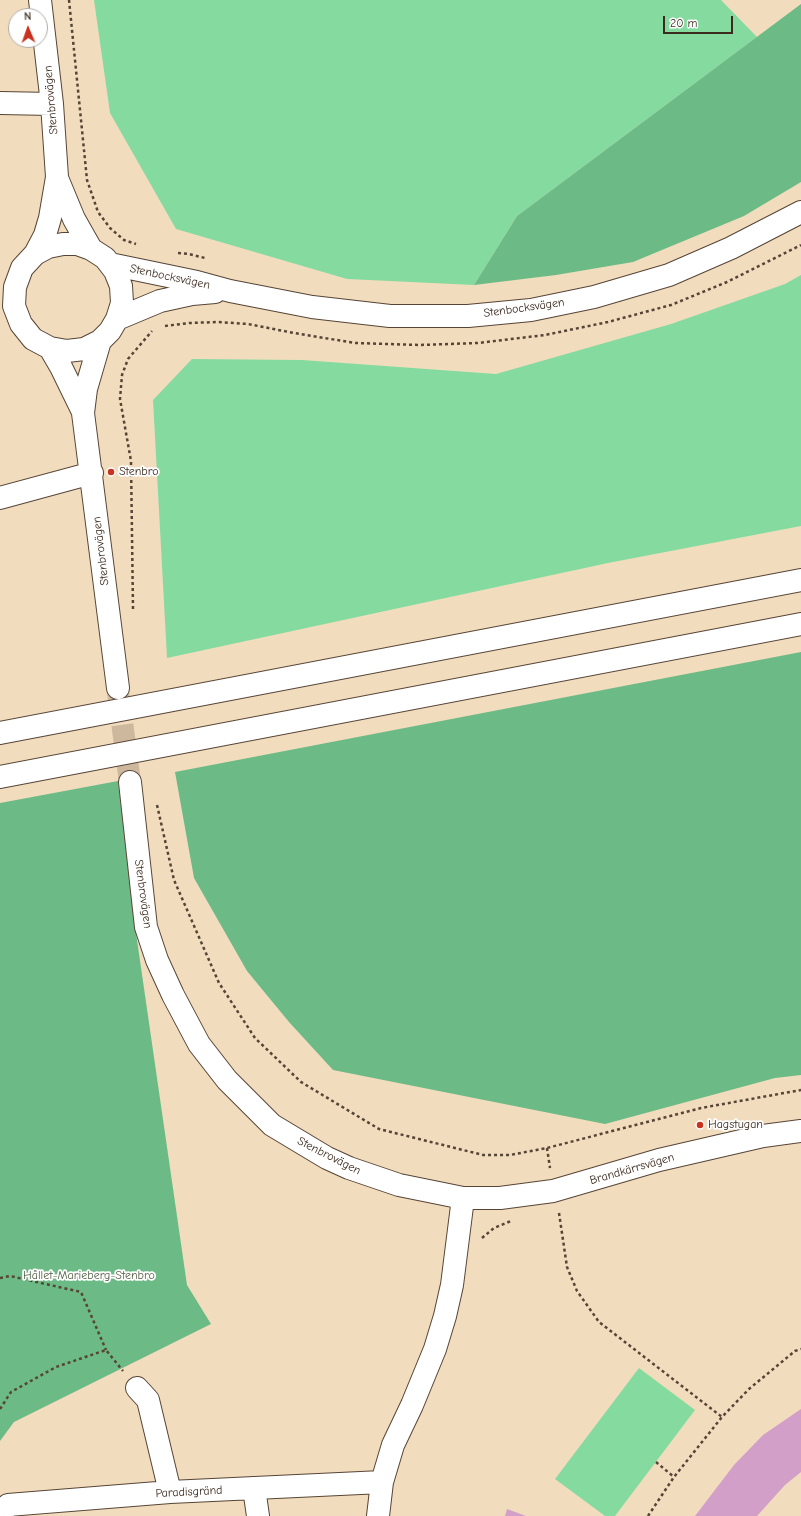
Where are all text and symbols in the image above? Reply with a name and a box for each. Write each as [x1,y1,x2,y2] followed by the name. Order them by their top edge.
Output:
[8,8,48,48] north arrow
[665,8,735,34] scale bar
[24,10,31,23] text: N
[670,16,698,30] text: 20 m
[41,65,61,135] street label: Stenbrovägen
[129,261,211,293] street label: Stenbocksvägen
[483,295,565,321] street label: Stenbocksvägen
[119,465,159,479] place label: Stenbro
[106,467,116,477] marker: Stenbro
[90,516,112,586] street label: Stenbrovägen
[131,859,155,929] street label: Stenbrovägen
[708,1118,763,1132] place label: Hagstugan
[695,1120,705,1130] marker: Hagstugan
[295,1134,363,1178] street label: Stenbrovägen
[588,1150,676,1188] street label: Brandkärrsvägen
[23,1269,155,1283] park label: Hållet-Marieberg-Stenbro
[155,1483,223,1501] street label: Paradisgränd

